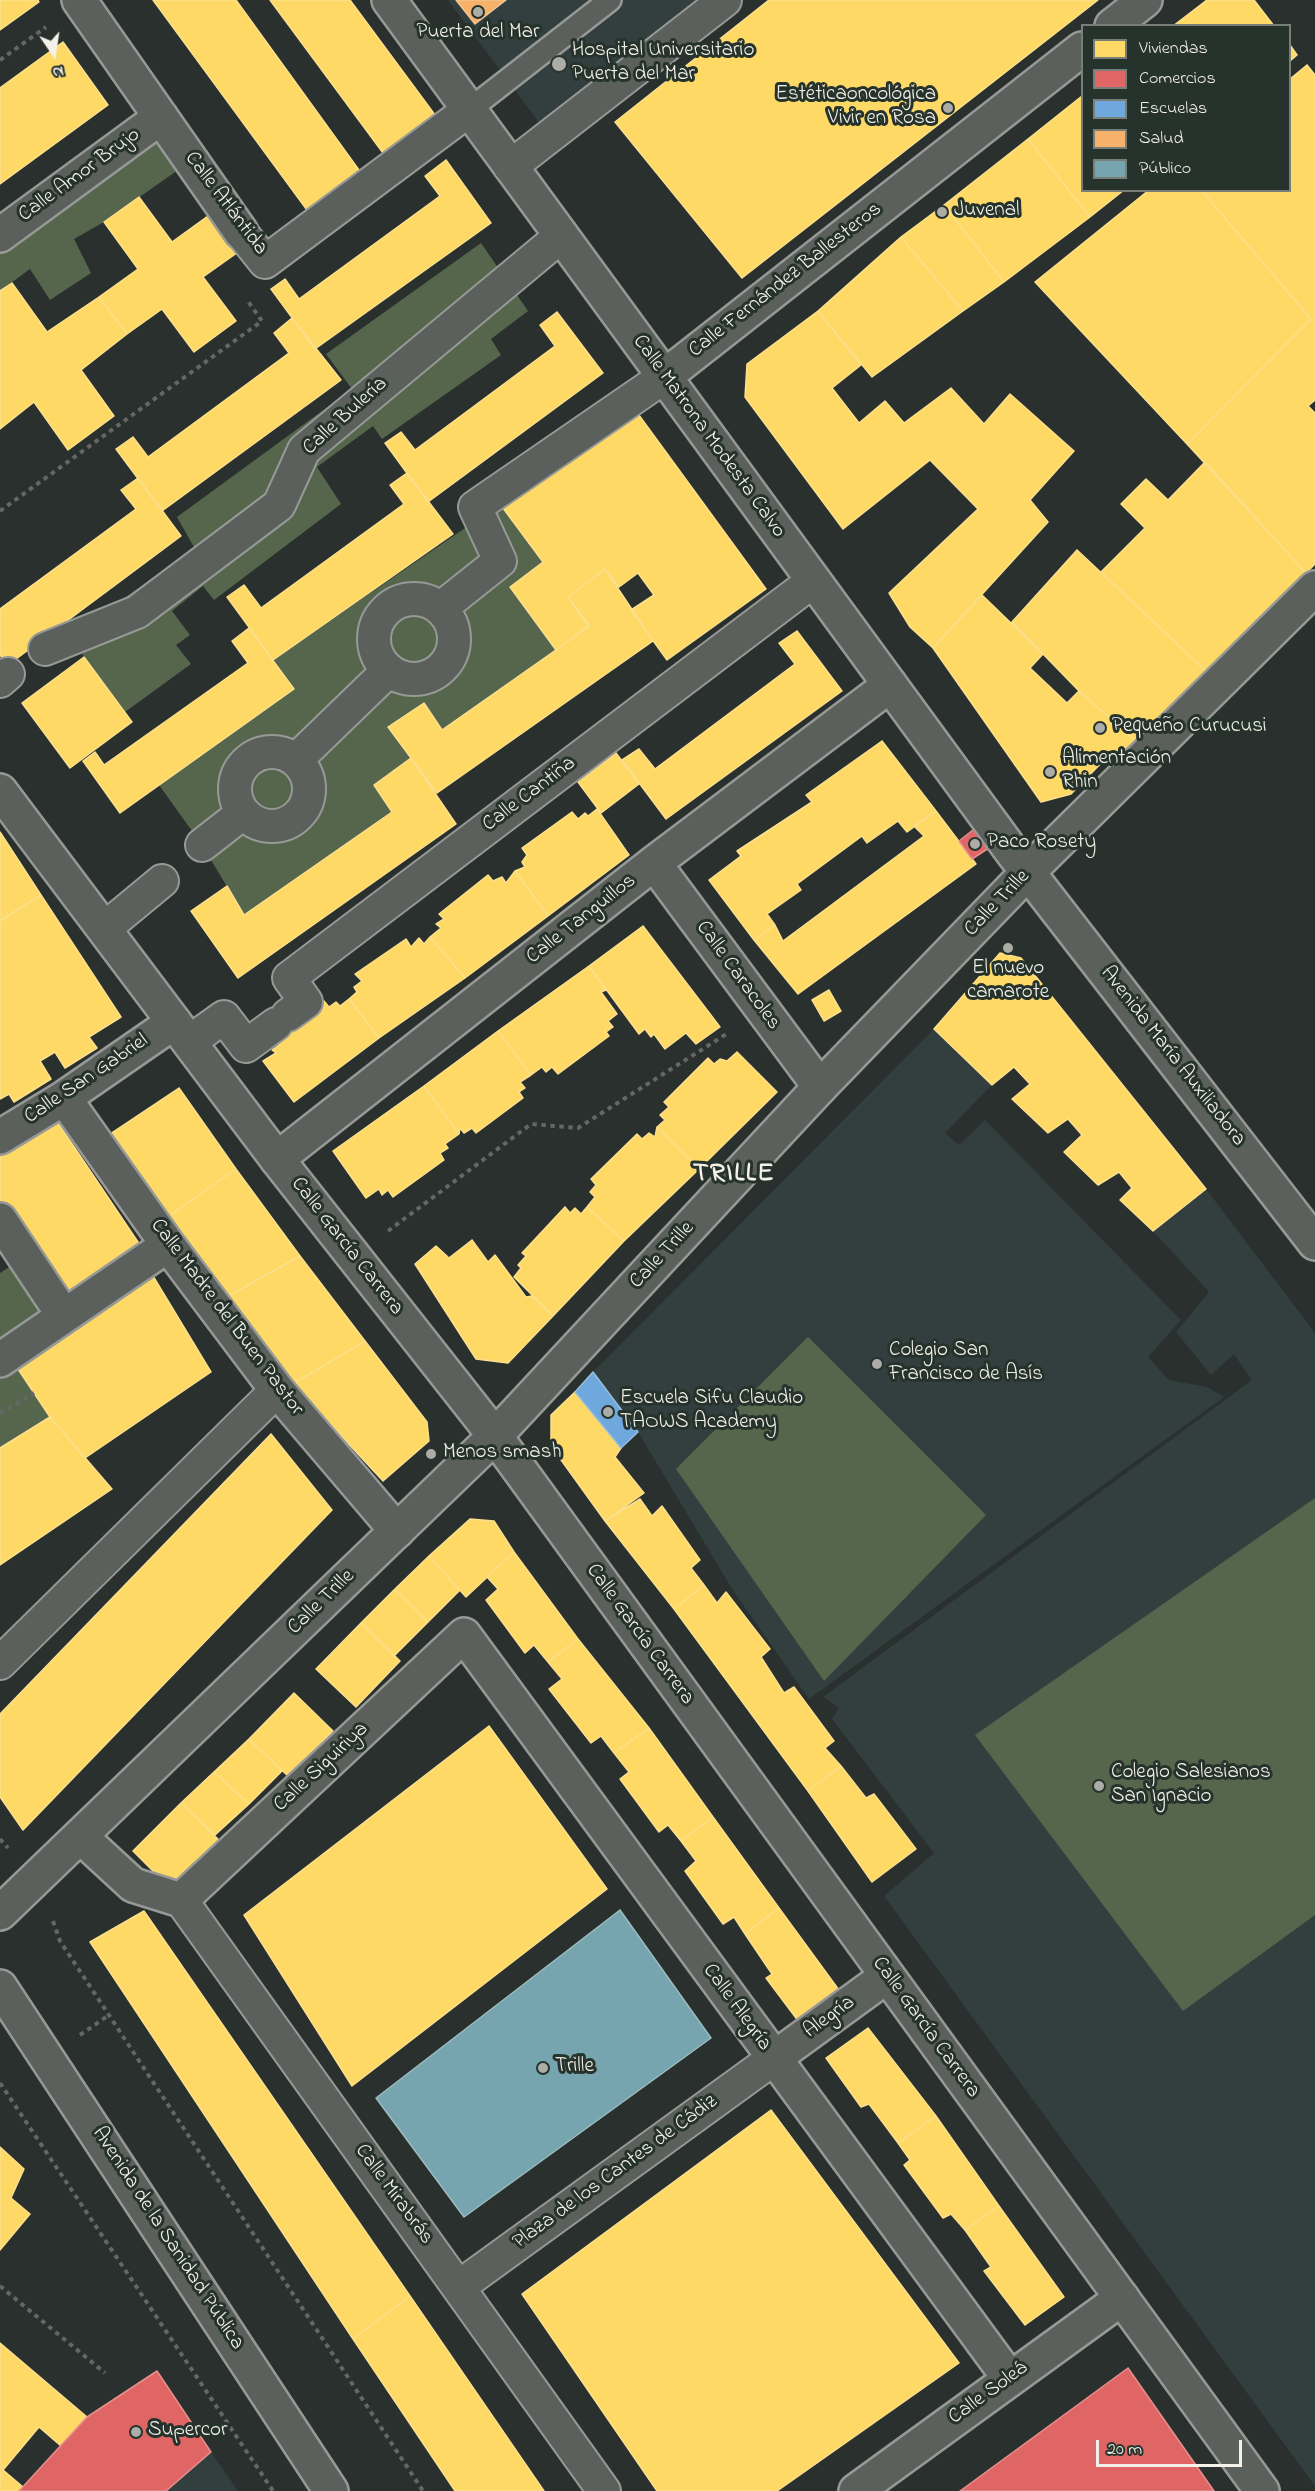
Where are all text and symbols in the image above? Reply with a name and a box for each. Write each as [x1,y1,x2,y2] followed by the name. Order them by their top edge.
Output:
[471,5,485,19] marker: Puerta del Mar
[417,21,539,47] place label: Puerta del Mar
[24,24,84,84] north arrow
[1081,24,1291,192] legend
[1139,36,1208,62] text: Viviendas
[572,39,754,89] place label: Hospital Universitario Puerta del Mar
[550,55,568,73] marker: Hospital Universitario Puerta del Mar
[50,59,66,84] text: N
[1139,66,1216,92] text: Comercios
[775,83,936,133] place label: Estéticaoncológica Vivir en Rosa
[1139,96,1207,122] text: Escuelas
[941,101,955,115] marker: Estéticaoncológica Vivir en Rosa
[14,123,146,229] street label: Calle Amor Brujo
[1139,126,1184,152] text: Salud
[178,147,272,261] street label: Calle Atlántida
[1139,156,1191,182] text: Público
[685,198,887,364] street label: Calle Fernández Ballesteros
[954,199,1020,225] place label: Juvenal
[935,205,949,219] marker: Juvenal
[626,331,790,543] street label: Calle Matrona Modesta Calvo
[298,372,394,462] street label: Calle Bulería
[1112,715,1267,741] place label: Pequeño Curucusi
[1093,721,1107,735] marker: Pequeño Curucusi
[1062,747,1171,797] place label: Alimentación Rhin
[478,752,582,838] street label: Calle Cantiña
[1043,765,1057,779] marker: Alimentación Rhin
[987,831,1096,857] place label: Paco Rosety
[968,837,982,851] marker: Paco Rosety
[960,865,1036,943] street label: Calle Trille
[522,869,642,971] street label: Calle Tanguillos
[689,917,785,1035] street label: Calle Caracoles
[1001,941,1015,955] marker: El nuevo camarote
[967,957,1049,1007] place label: El nuevo camarote
[1094,962,1250,1152] street label: Avenida María Auxiliadora
[20,1029,154,1131] street label: Calle San Gabriel
[693,1160,775,1192] district label: TRILLE
[284,1173,408,1321] street label: Calle García Carrera
[144,1215,308,1421] street label: Calle Madre del Buen Pastor
[625,1217,701,1295] street label: Calle Trille
[889,1339,1043,1389] place label: Colegio San Francisco de Asís
[870,1357,884,1371] marker: Colegio San Francisco de Asís
[620,1387,803,1437] place label: Escuela Sifu Claudio TAOWS Academy
[601,1405,615,1419] marker: Escuela Sifu Claudio TAOWS Academy
[443,1441,561,1467] place label: Menos smash
[424,1447,438,1461] marker: Menos smash
[579,1559,699,1711] street label: Calle García Carrera
[283,1565,361,1641] street label: Calle Trille
[269,1718,375,1818] street label: Calle Siguiriya
[1111,1761,1271,1811] place label: Colegio Salesianos San Ignacio
[1092,1779,1106,1793] marker: Colegio Salesianos San Ignacio
[865,1952,985,2104] street label: Calle García Carrera
[696,1960,776,2056] street label: Calle Alegría
[800,1991,860,2045] street label: Alegría
[555,2055,594,2081] place label: Trille
[536,2061,550,2075] marker: Trille
[509,2090,723,2256] street label: Plaza de los Cantes de Cádiz
[85,2123,249,2355] street label: Avenida de la Sanidad Pública
[348,2140,438,2250] street label: Calle Mirabrás
[944,2357,1034,2431] street label: Calle Soleá
[148,2419,228,2445] place label: Supercor
[129,2425,143,2439] marker: Supercor
[1099,2428,1244,2466] scale bar
[1107,2437,1142,2463] text: 20 m

